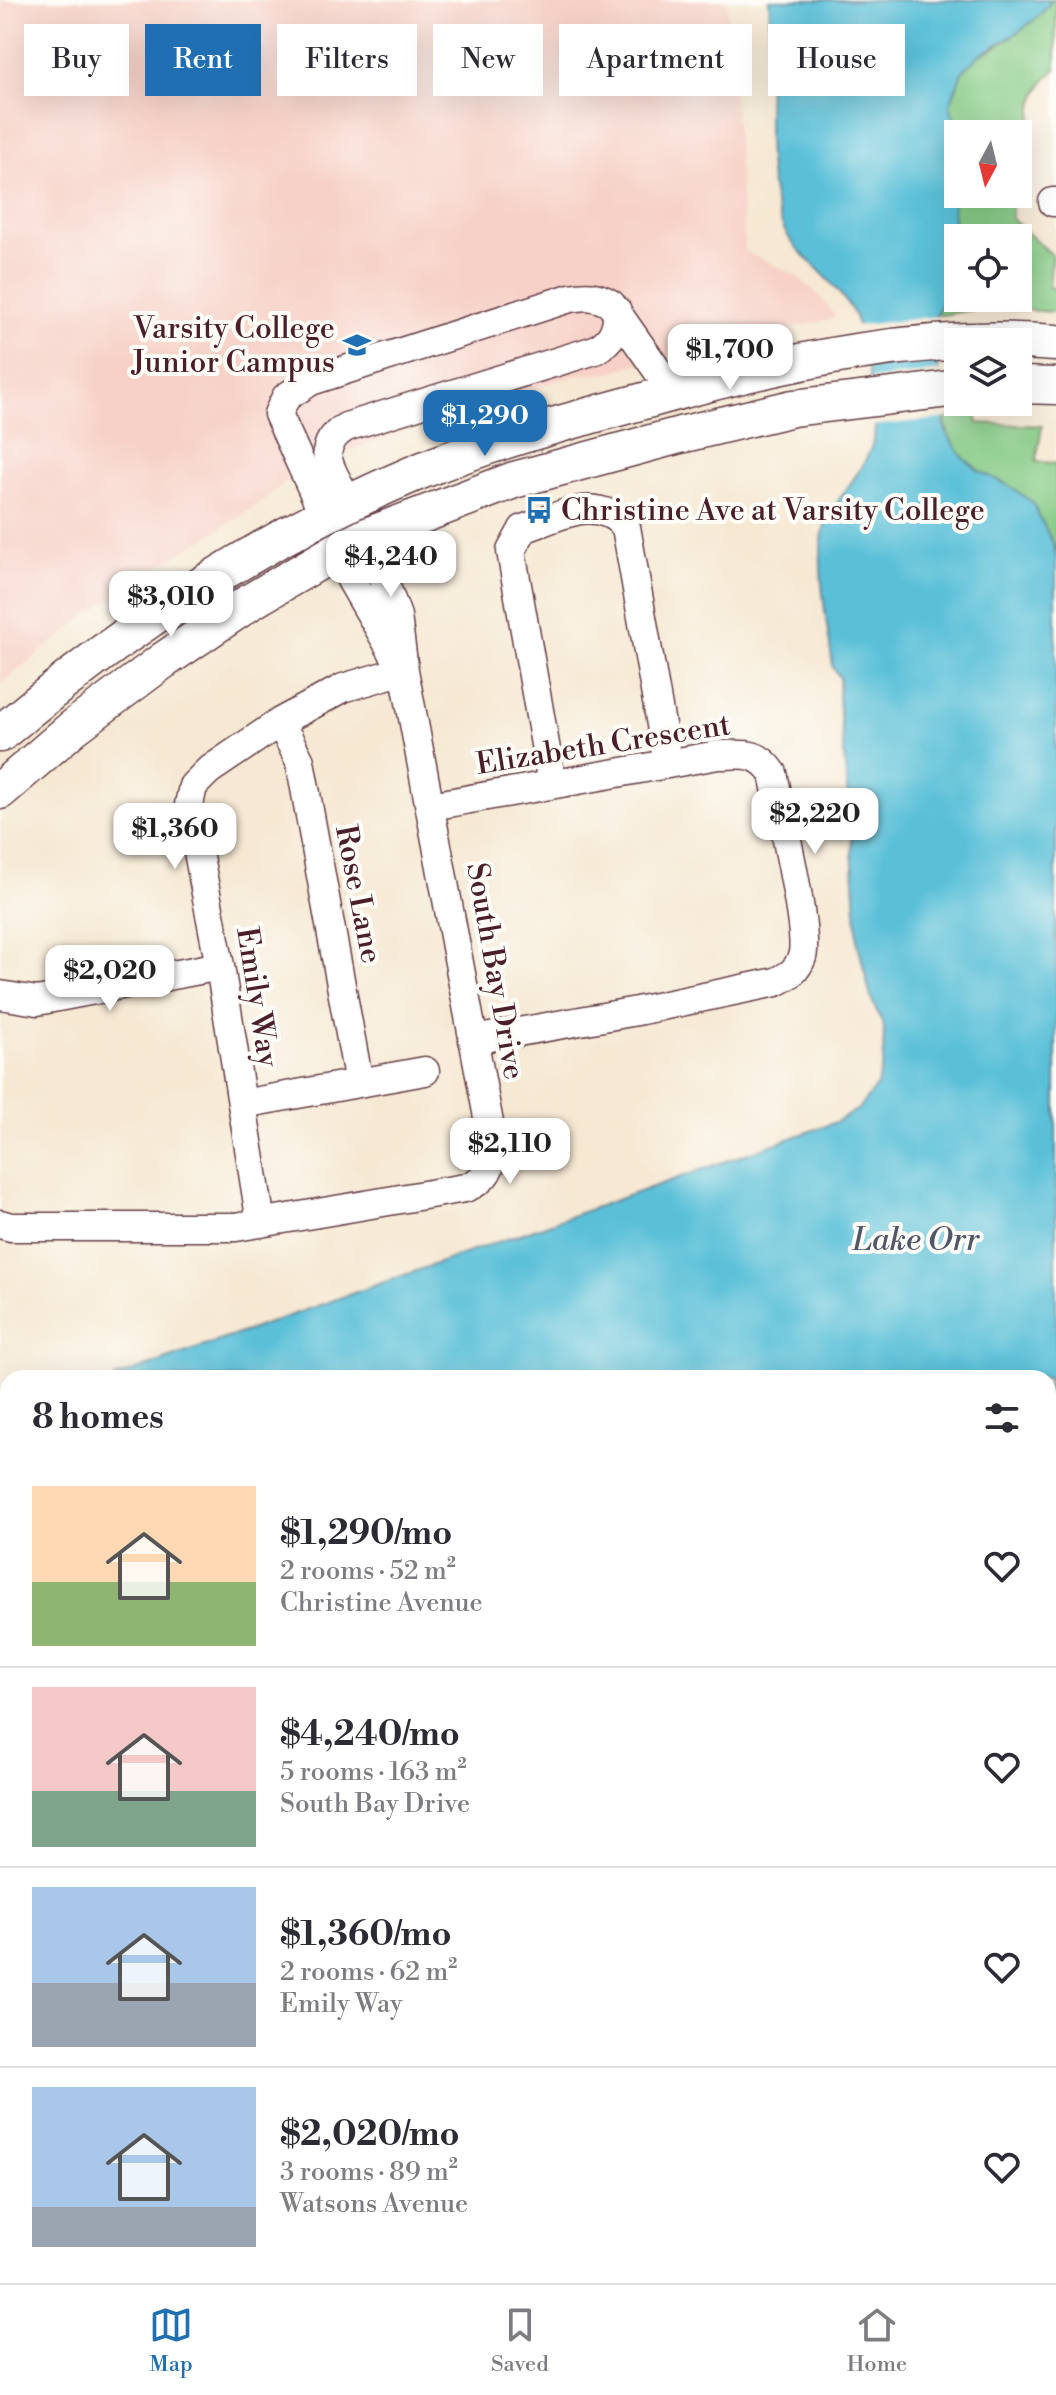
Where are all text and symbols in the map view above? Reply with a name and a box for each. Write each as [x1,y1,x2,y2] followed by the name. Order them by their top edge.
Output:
[24,24,129,96] chip: Buy
[145,24,261,96] chip: Rent
[277,24,417,96] chip: Filters
[433,24,543,96] chip: New
[559,24,752,96] chip: Apartment
[768,24,905,96] chip: House
[944,120,1032,208] north arrow
[944,120,1032,416] map controls
[944,224,1032,312] button: locate
[131,310,335,382] place label: Varsity College Junior Campus
[665,324,795,392] pin: $1,700
[944,328,1032,416] button: layers
[342,330,372,360] school or university icon: Varsity College Junior Campus
[686,334,774,366] text: $1,700
[420,390,550,458] pin: $1,290
[441,400,529,432] text: $1,290
[561,492,985,530] place label: Christine Ave at Varsity College
[524,495,554,525] bus stop icon: Christine Ave at Varsity College
[326,531,456,599] pin: $4,240
[344,541,438,573] text: $4,240
[106,571,236,639] pin: $3,010
[127,581,215,613] text: $3,010
[473,706,733,784] street label: Elizabeth Crescent
[750,788,880,856] pin: $2,220
[769,798,861,830] text: $2,220
[110,803,240,871] pin: $1,360
[131,813,219,845] text: $1,360
[326,822,390,966] street label: Rose Lane
[457,860,533,1083] street label: South Bay Drive
[227,924,287,1070] street label: Emily Way
[45,945,175,1013] pin: $2,020
[63,955,157,987] text: $2,020
[445,1118,575,1186] pin: $2,110
[468,1128,552,1160] text: $2,110
[852,1220,981,1260] water label: Lake Orr
[980,1396,1024,1440] icon: filters
[32,1397,164,1439] text: 8 homes
[280,1513,452,1555] text: $1,290/mo
[96,1518,192,1614] icon: home
[980,1544,1024,1588] icon: heart
[280,1555,456,1587] text: 2 rooms · 52 m²
[280,1587,483,1619] text: Christine Avenue
[280,1714,460,1756] text: $4,240/mo
[96,1719,192,1815] icon: home
[980,1745,1024,1789] icon: heart
[280,1756,467,1788] text: 5 rooms · 163 m²
[280,1788,470,1820] text: South Bay Drive
[280,1914,451,1956] text: $1,360/mo
[96,1919,192,2015] icon: home
[980,1945,1024,1989] icon: heart
[280,1956,457,1988] text: 2 rooms · 62 m²
[280,1988,403,2020] text: Emily Way
[280,2114,460,2156] text: $2,020/mo
[96,2119,192,2215] icon: home
[980,2145,1024,2189] icon: heart
[280,2156,458,2188] text: 3 rooms · 89 m²
[280,2188,468,2220] text: Watsons Avenue
[149,2303,193,2378] tab: Map
[491,2303,549,2378] tab: Saved
[847,2303,907,2378] tab: Home

